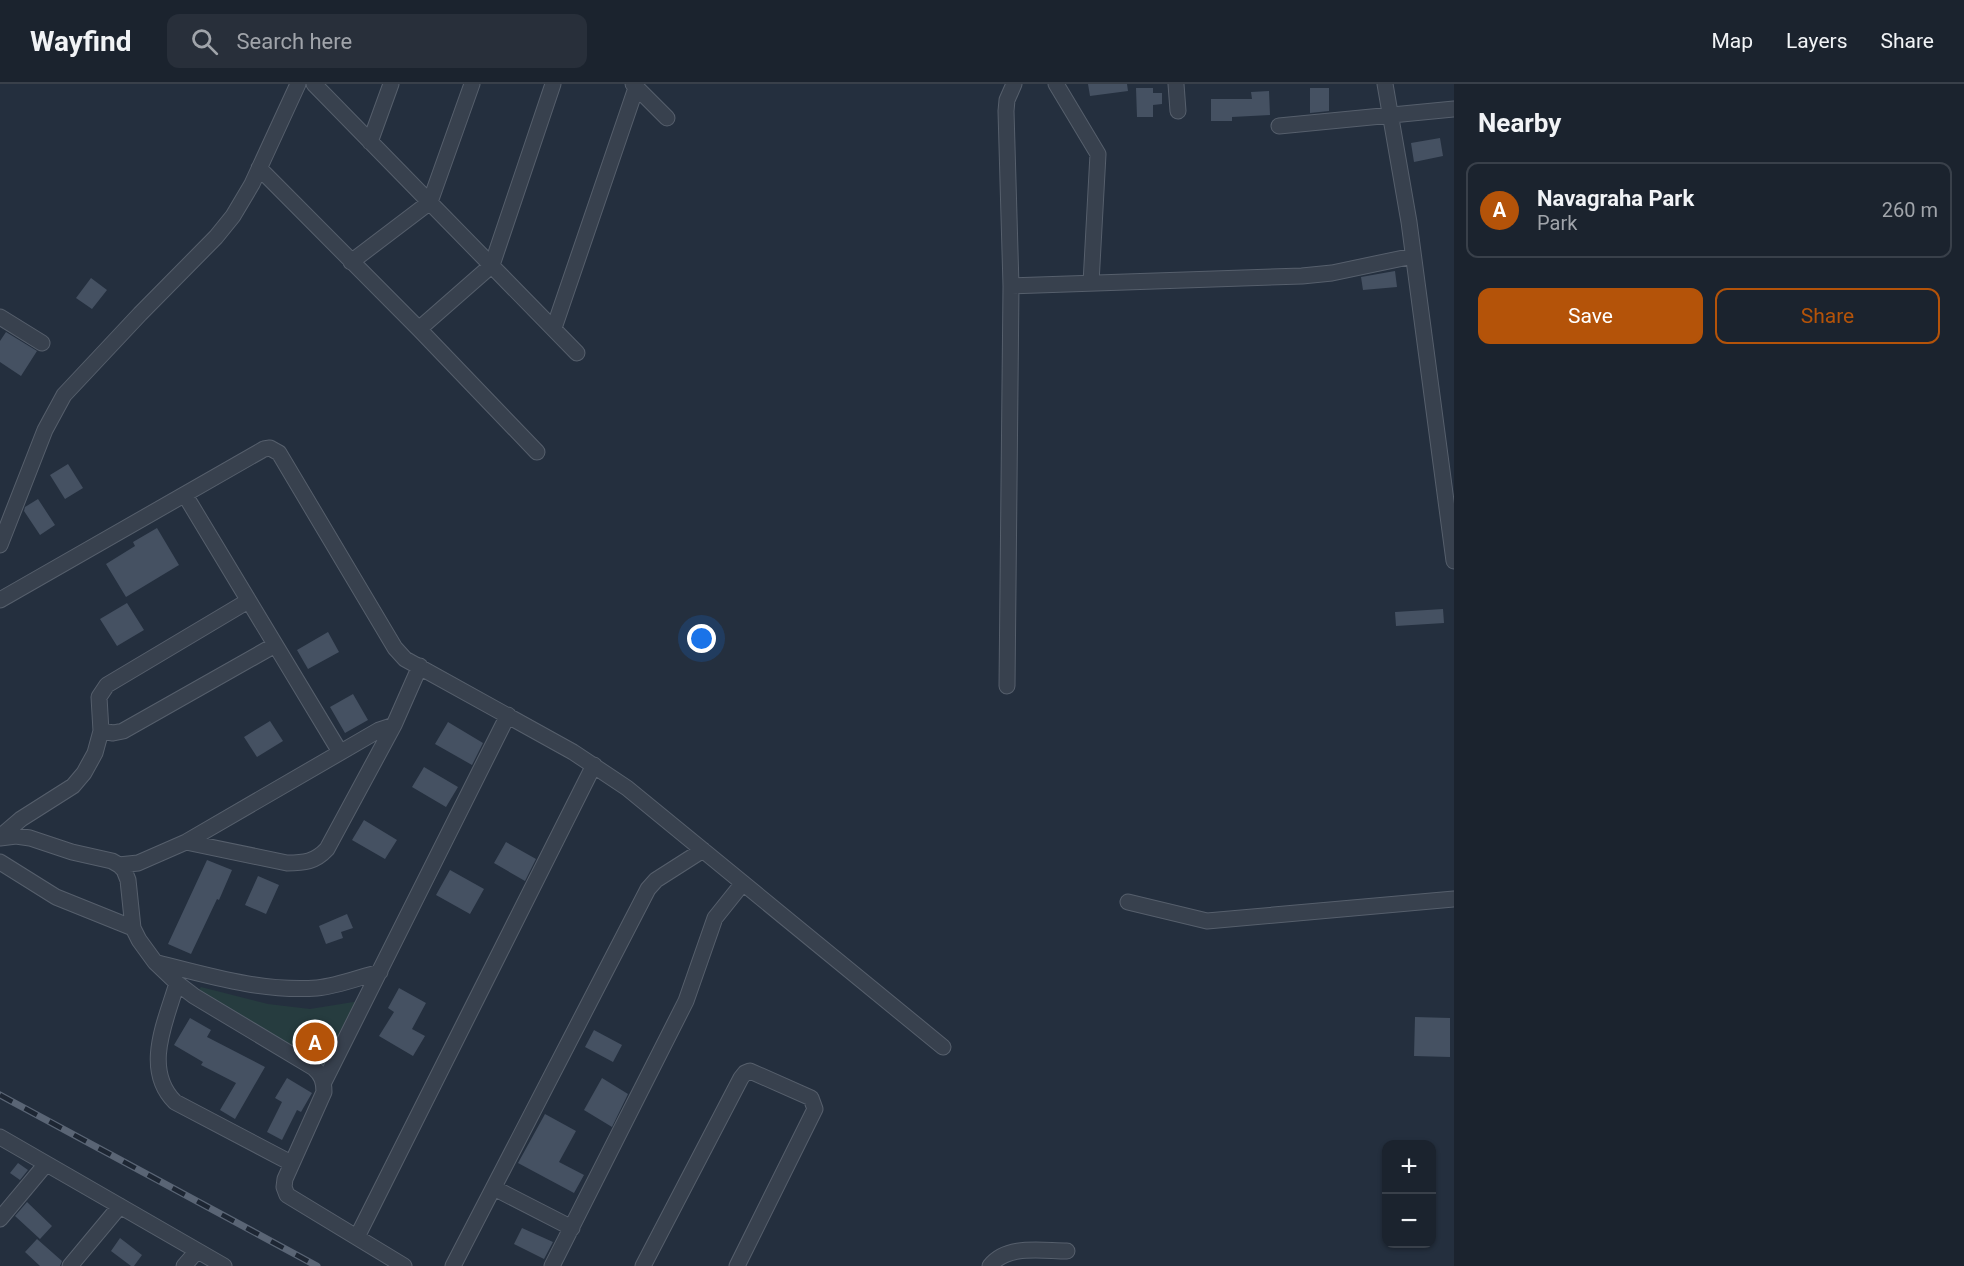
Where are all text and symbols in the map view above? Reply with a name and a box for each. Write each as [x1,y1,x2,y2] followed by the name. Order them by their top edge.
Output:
[167,14,587,68] search box
[30,25,131,58] text: Wayfind
[188,25,221,58] icon: search
[236,29,352,54] text: Search here
[1711,29,1753,53] text: Map
[1786,29,1847,53] text: Layers
[1880,29,1934,53] text: Share
[1478,108,1561,138] text: Nearby
[1537,186,1694,211] text: Navagraha Park
[1493,198,1506,222] text: A
[1882,198,1938,222] text: 260 m
[1537,211,1577,235] text: Park
[1478,288,1703,344] button: Save
[1715,288,1940,344] button: Share
[687,624,716,653] your location
[296,1020,334,1064] pin: A
[1382,1140,1436,1248] map controls
[1382,1140,1436,1194] button: +
[1382,1194,1436,1248] button: −

